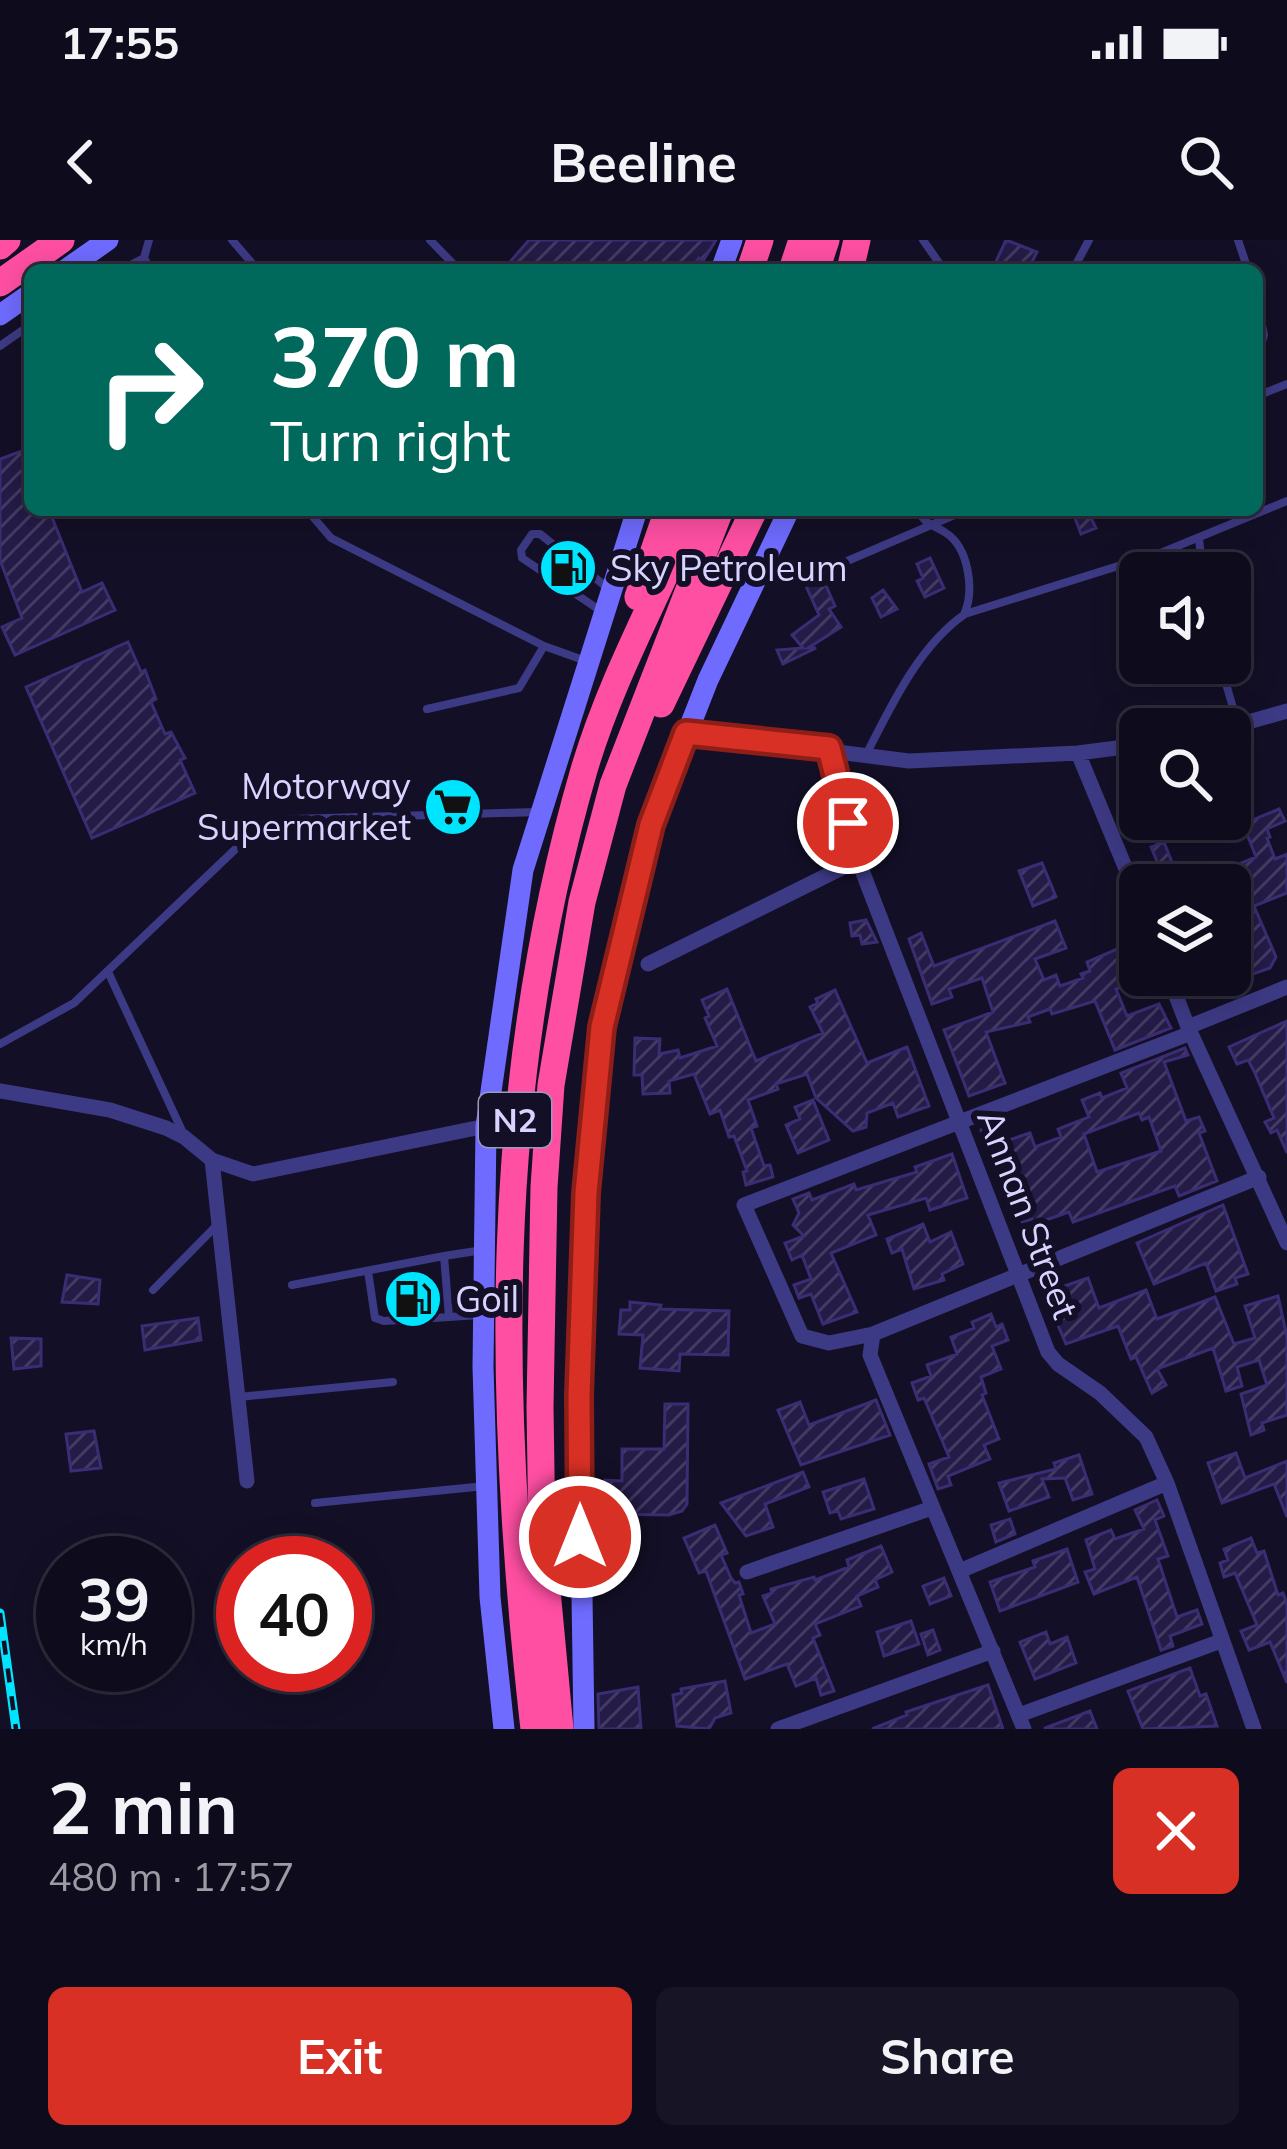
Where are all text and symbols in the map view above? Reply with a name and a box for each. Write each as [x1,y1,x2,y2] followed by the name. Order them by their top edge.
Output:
[60,14,179,70] text: 17:55
[550,128,737,196] text: Beeline
[48,129,114,195] icon: back
[1173,129,1239,195] icon: search
[270,303,520,408] text: 370 m
[72,312,228,468] icon: right
[270,407,511,475] text: Turn right
[537,537,599,599] fuel station icon: Sky Petroleum
[610,545,848,590] place label: Sky Petroleum
[1119,552,1251,996] map controls
[1119,552,1251,684] button: sound
[1119,708,1251,840] button: search
[197,763,411,849] place label: Motorway Supermarket
[797,772,899,874] pin
[422,776,484,838] supermarket icon: Motorway Supermarket
[815,790,881,856] icon: arrive
[1119,864,1251,996] button: layers
[479,1093,551,1147] road number: N2
[968,1103,1089,1325] street label: Annan Street
[382,1268,444,1330] fuel station icon: Goil
[455,1276,519,1321] place label: Goil
[517,1474,643,1600] position arrow
[216,1536,372,1692] speed limit sign: 40
[78,1561,150,1636] text: 39
[80,1625,148,1663] text: km/h
[48,1762,238,1852] text: 2 min
[1113,1768,1239,1894] button: close
[48,1852,294,1901] text: 480 m · 17:57
[48,1987,632,2125] button: Exit
[656,1987,1239,2125] button: Share

